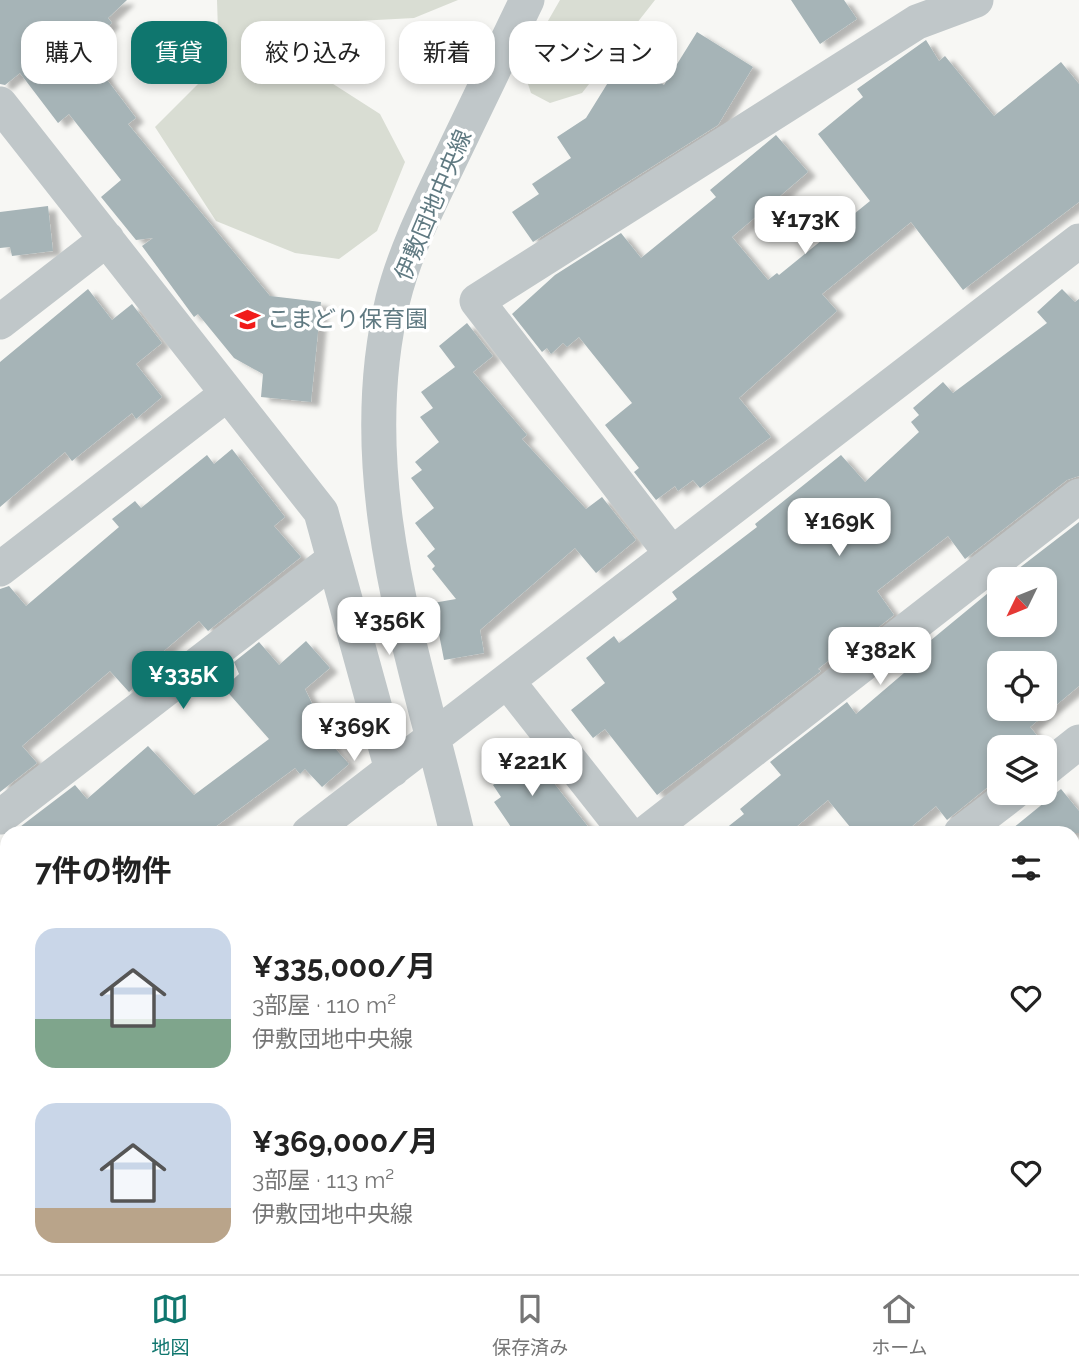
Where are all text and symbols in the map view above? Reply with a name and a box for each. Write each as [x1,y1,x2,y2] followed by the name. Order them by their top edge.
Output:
[21,21,117,84] chip: 購入
[131,21,227,84] chip: 賃貸
[241,21,385,84] chip: 絞り込み
[399,21,495,84] chip: 新着
[509,21,677,84] chip: マンション
[389,125,476,284] street label: 伊敷団地中央線
[756,196,854,256] pin: ¥173K
[771,205,839,232] text: ¥173K
[233,305,261,333] school or university icon: こまどり保育園
[267,305,428,332] place label: こまどり保育園
[790,498,888,558] pin: ¥169K
[804,507,874,534] text: ¥169K
[987,567,1057,637] north arrow
[987,567,1057,805] map controls
[340,598,438,657] pin: ¥356K
[353,606,425,633] text: ¥356K
[831,628,929,687] pin: ¥382K
[844,636,916,663] text: ¥382K
[987,651,1057,721] button: locate
[134,652,232,711] pin: ¥335K
[148,660,218,687] text: ¥335K
[305,704,403,763] pin: ¥369K
[318,712,390,739] text: ¥369K
[987,735,1057,805] button: layers
[483,738,581,798] pin: ¥221K
[497,747,567,774] text: ¥221K
[1007,849,1045,887] icon: filters
[35,853,172,888] text: 7件の物件
[252,949,436,984] text: ¥335,000/月
[91,956,175,1040] icon: home
[1007,979,1045,1017] icon: heart
[252,991,396,1018] text: 3部屋 · 110 m²
[252,1025,413,1052] text: 伊敷団地中央線
[252,1124,439,1159] text: ¥369,000/月
[91,1131,175,1215] icon: home
[1007,1154,1045,1192] icon: heart
[252,1166,394,1193] text: 3部屋 · 113 m²
[252,1200,413,1227] text: 伊敷団地中央線
[151,1290,189,1359] tab: 地図
[492,1290,568,1359] tab: 保存済み
[871,1290,928,1359] tab: ホーム

